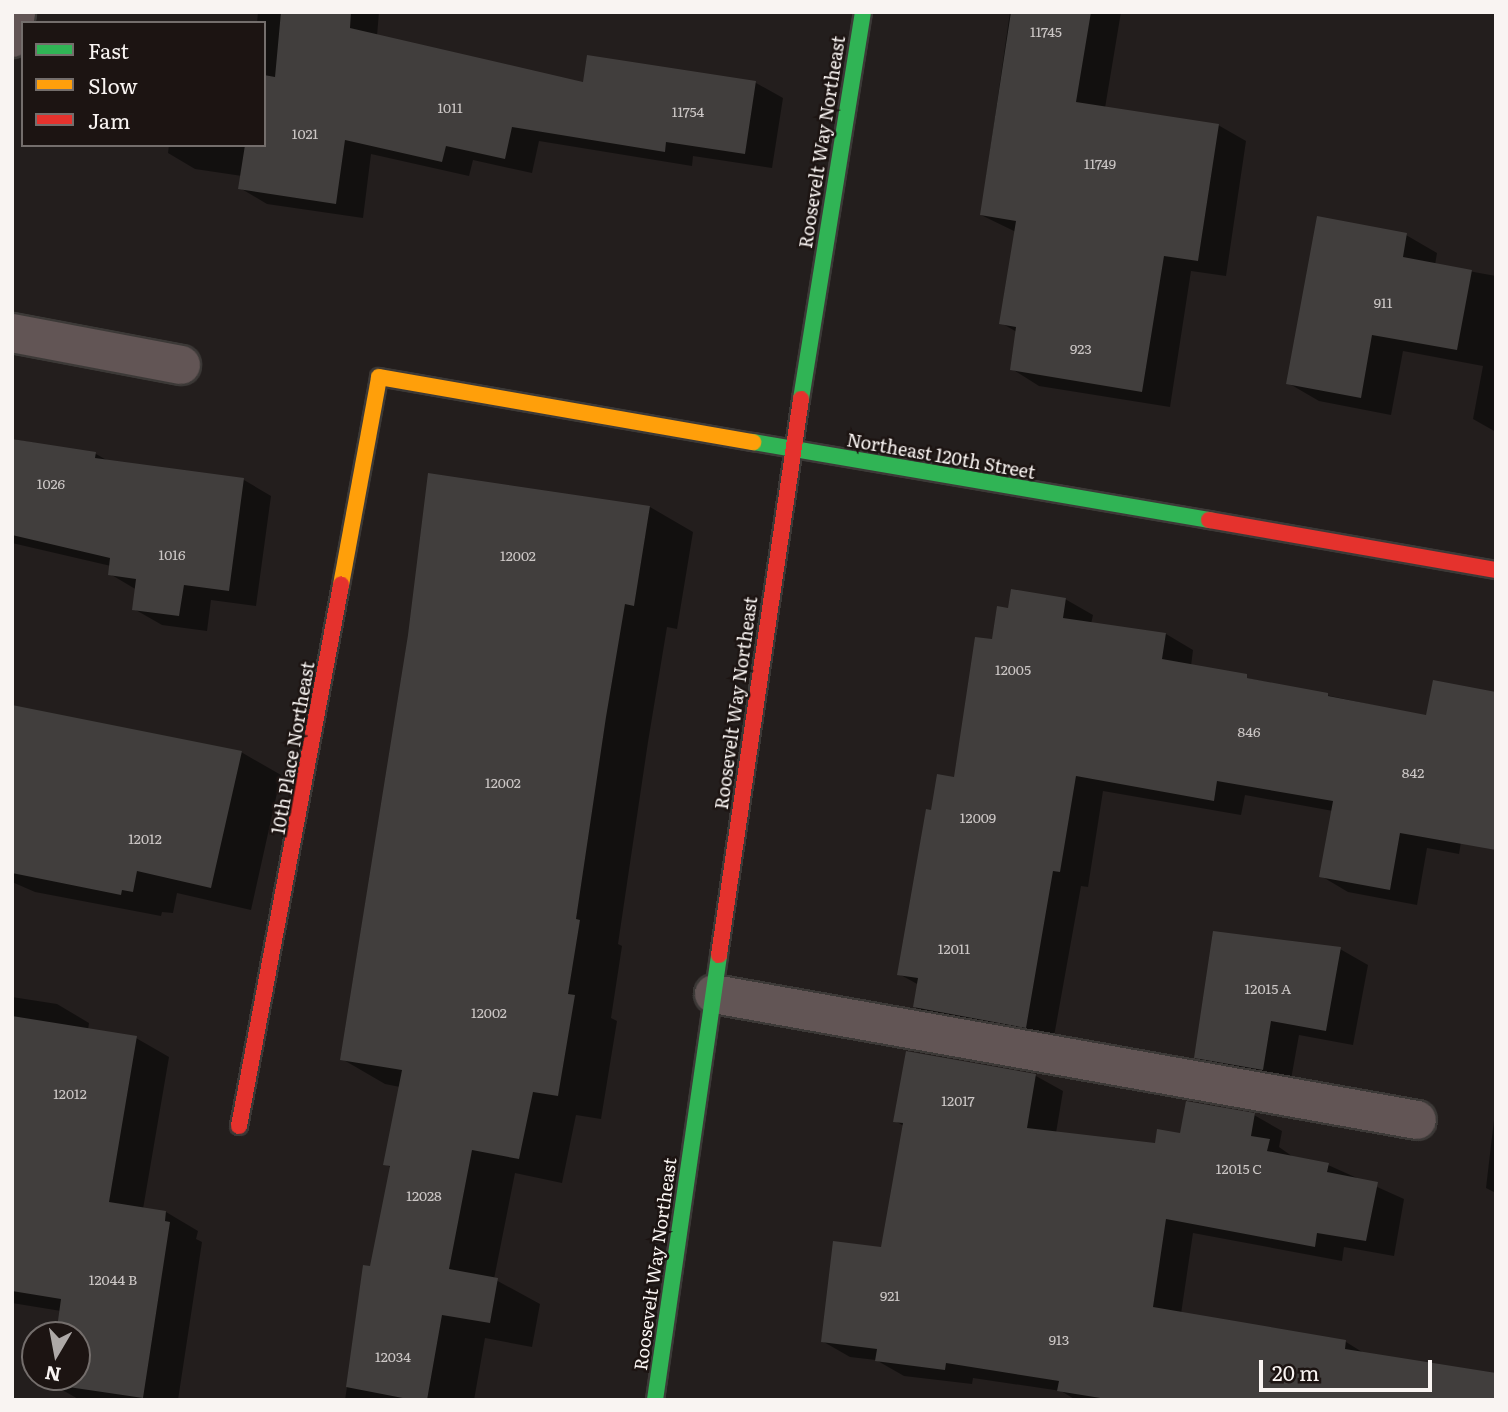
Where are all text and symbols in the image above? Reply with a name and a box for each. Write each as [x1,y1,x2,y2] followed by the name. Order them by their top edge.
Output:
[21,21,266,147] legend
[1030,23,1062,39] house number: 11745
[88,34,129,65] text: Fast
[795,34,849,250] street label: Roosevelt Way Northeast
[88,69,138,100] text: Slow
[437,99,463,115] house number: 1011
[672,103,704,119] house number: 11754
[88,104,130,135] text: Jam
[292,125,318,141] house number: 1021
[1084,155,1116,171] house number: 11749
[1374,294,1392,310] house number: 911
[1070,340,1092,356] house number: 923
[845,429,1037,483] street label: Northeast 120th Street
[37,475,65,491] house number: 1026
[158,546,186,562] house number: 1016
[500,547,536,563] house number: 12002
[710,595,762,811] street label: Roosevelt Way Northeast
[267,660,319,836] street label: 10th Place Northeast
[995,661,1031,677] house number: 12005
[1238,723,1260,739] house number: 846
[1402,764,1424,780] house number: 842
[485,774,521,790] house number: 12002
[960,809,996,825] house number: 12009
[128,830,162,846] house number: 12012
[938,940,970,956] house number: 12011
[1245,980,1291,996] house number: 12015 A
[471,1004,507,1020] house number: 12002
[53,1085,87,1101] house number: 12012
[941,1092,975,1108] house number: 12017
[629,1156,681,1372] street label: Roosevelt Way Northeast
[1216,1160,1262,1176] house number: 12015 C
[406,1187,442,1203] house number: 12028
[89,1271,137,1287] house number: 12044 B
[880,1287,900,1303] house number: 921
[21,1321,91,1391] north arrow
[1049,1331,1069,1347] house number: 913
[1263,1346,1436,1390] scale bar
[375,1348,411,1364] house number: 12034
[1272,1356,1319,1387] text: 20 m
[42,1360,63,1390] text: N

